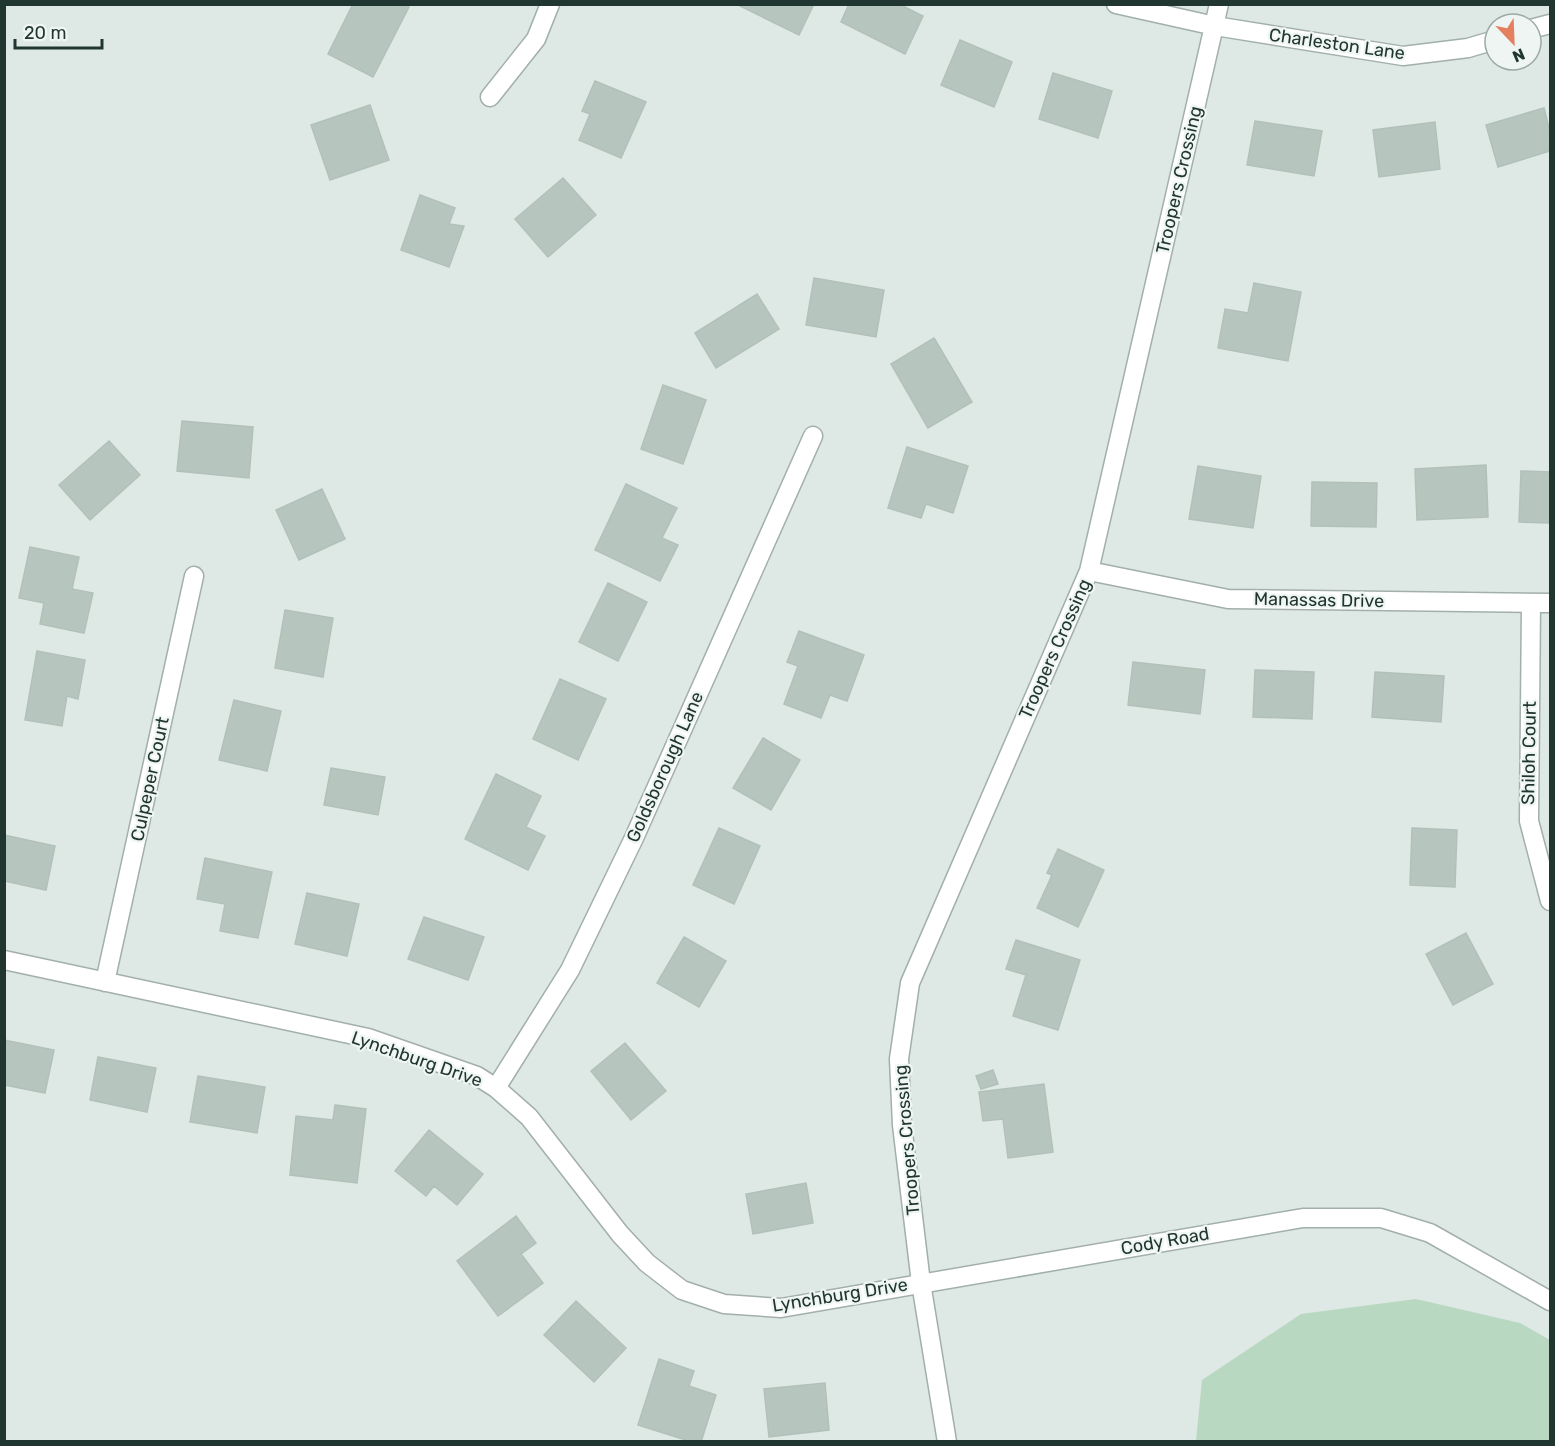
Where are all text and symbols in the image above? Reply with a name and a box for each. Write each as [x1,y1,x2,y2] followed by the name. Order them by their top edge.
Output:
[15,12,102,50] scale bar
[1483,12,1543,72] north arrow
[24,22,66,44] text: 20 m
[1268,24,1406,64] street label: Charleston Lane
[1510,44,1528,66] text: N
[1151,104,1207,256] street label: Troopers Crossing
[1014,576,1096,722] street label: Troopers Crossing
[1254,588,1384,612] street label: Manassas Drive
[622,688,708,846] street label: Goldsborough Lane
[1517,701,1541,805] street label: Shiloh Court
[126,715,174,843] street label: Culpeper Court
[349,1026,485,1092] street label: Lynchburg Drive
[889,1064,925,1216] street label: Troopers Crossing
[1119,1222,1211,1260] street label: Cody Road
[771,1273,909,1317] street label: Lynchburg Drive

